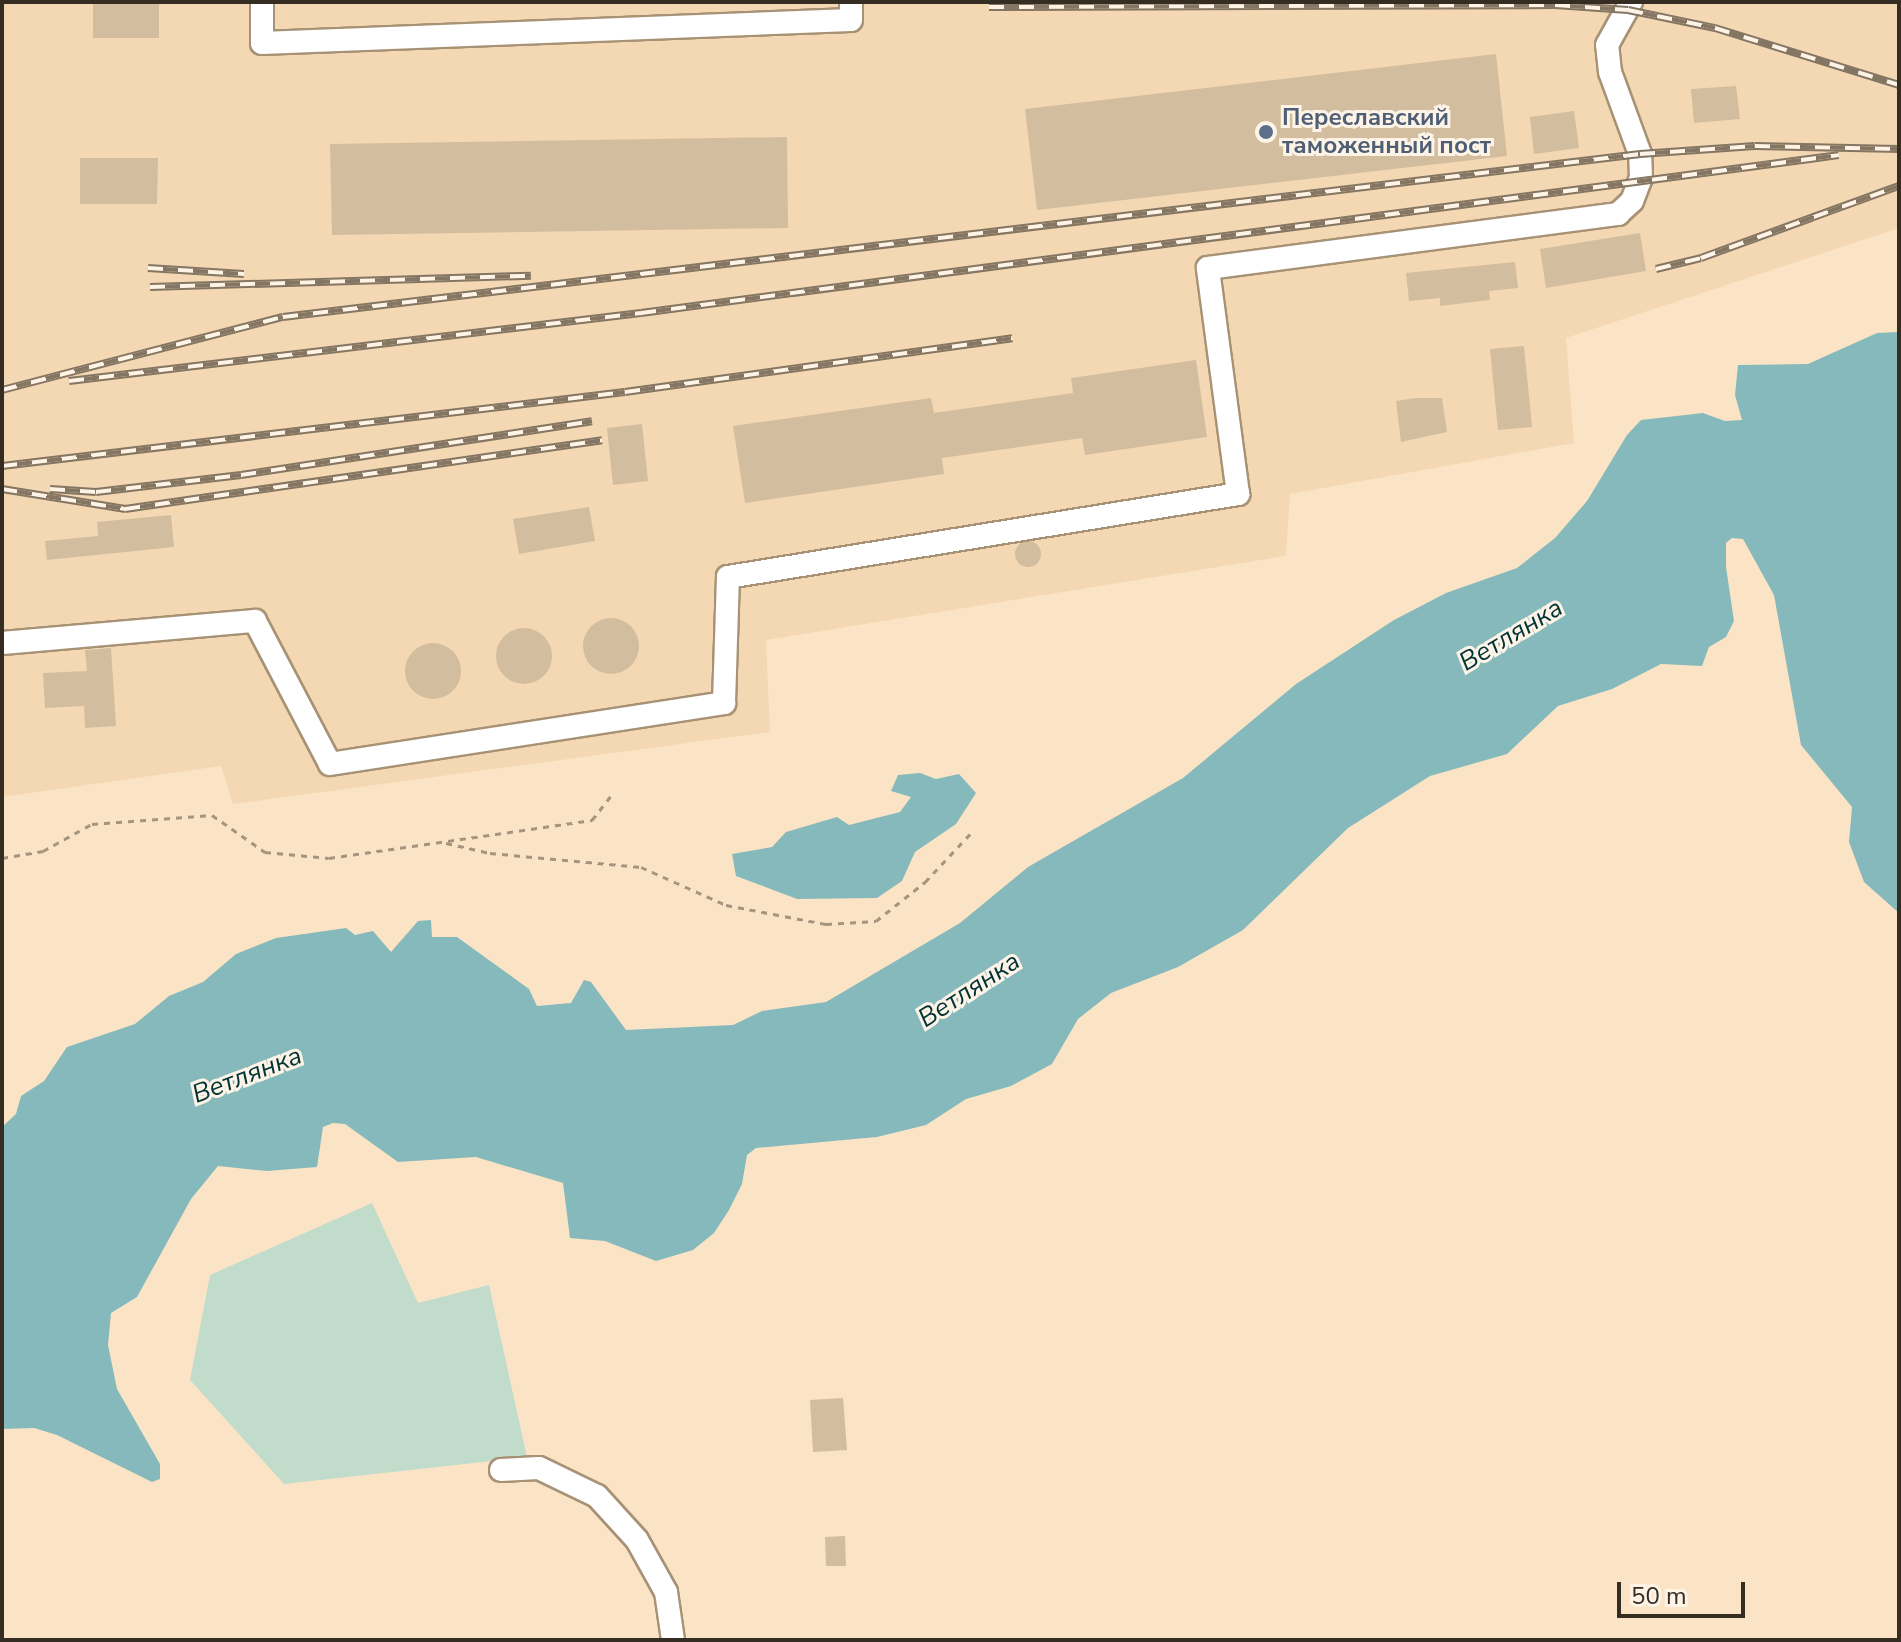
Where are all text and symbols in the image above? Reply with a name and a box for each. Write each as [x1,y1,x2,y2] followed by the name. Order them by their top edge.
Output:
[1282,104,1491,160] place label: Переславский таможенный пост
[1257,123,1275,141] marker: Переславский таможенный пост
[1454,592,1568,678] water label: Ветлянка
[912,946,1026,1034] water label: Ветлянка
[188,1040,306,1110] water label: Ветлянка
[1621,1566,1749,1616] scale bar
[1631,1580,1687,1612] text: 50 m

